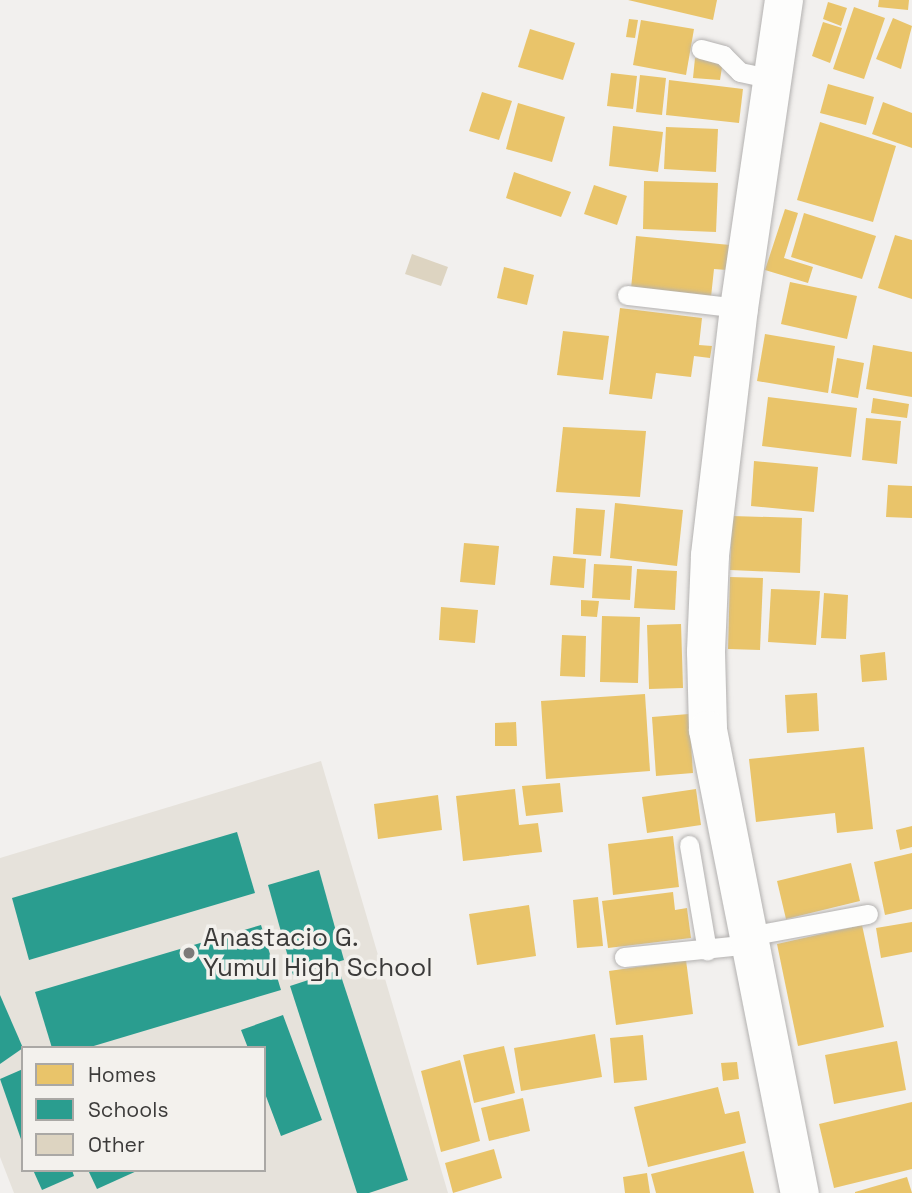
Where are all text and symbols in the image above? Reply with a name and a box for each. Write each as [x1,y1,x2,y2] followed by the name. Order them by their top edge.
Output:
[203,922,433,984] place label: Anastacio G. Yumul High School
[181,945,197,961] marker: Anastacio G. Yumul High School
[21,1046,266,1172] legend
[88,1061,156,1088] text: Homes
[88,1096,168,1123] text: Schools
[88,1131,145,1158] text: Other

